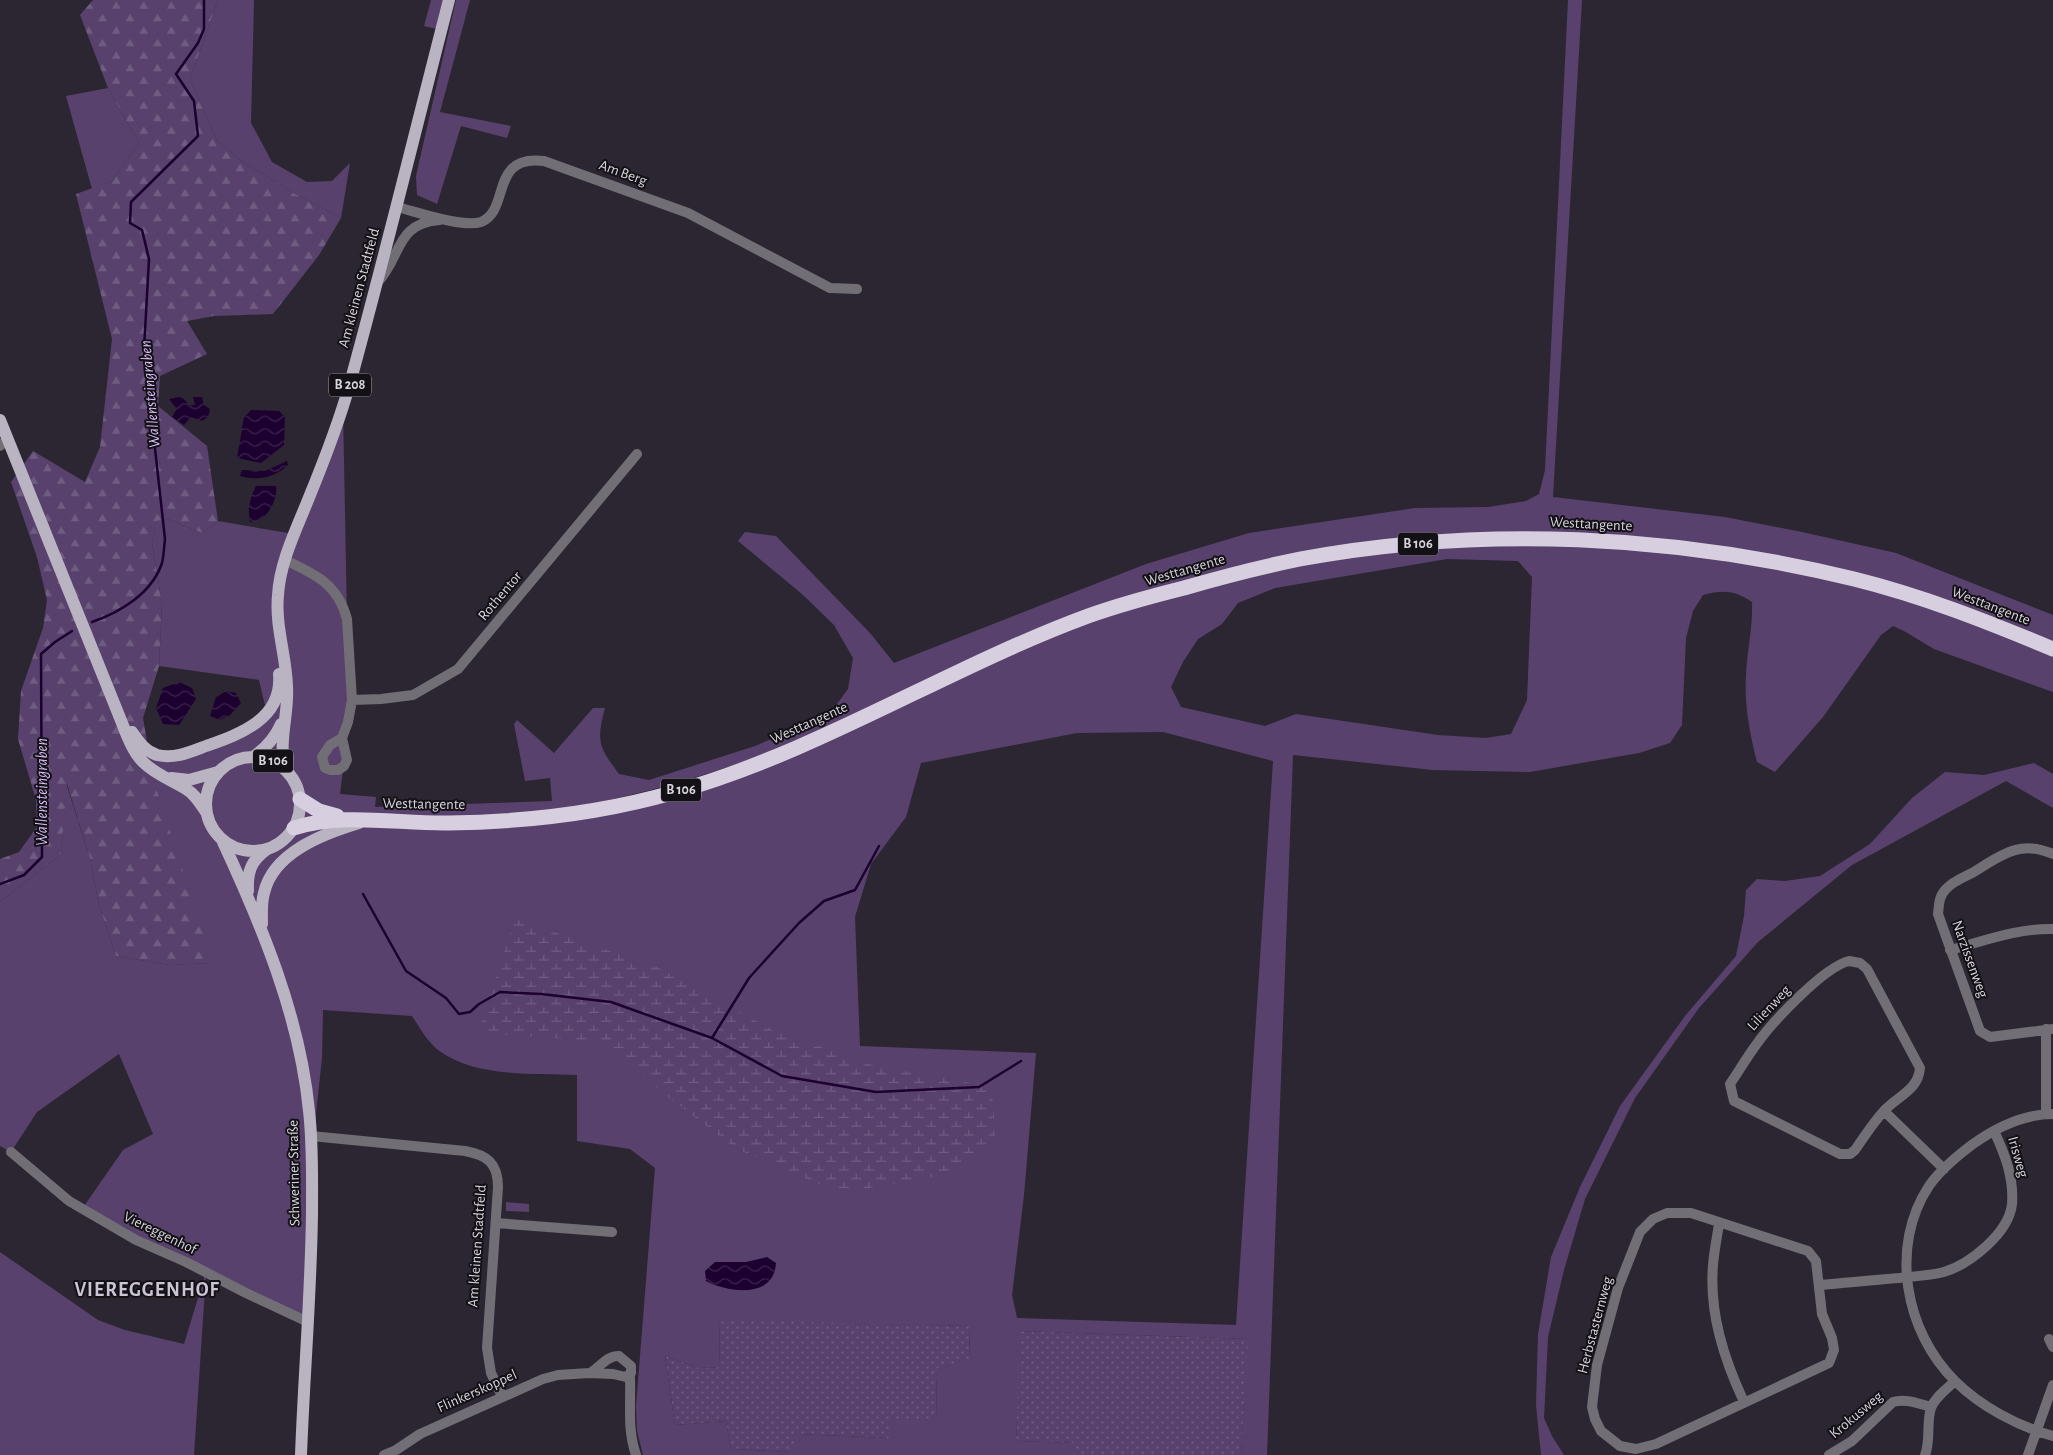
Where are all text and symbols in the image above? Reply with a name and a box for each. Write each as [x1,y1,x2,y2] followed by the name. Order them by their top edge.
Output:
[597,157,650,189] street label: Am Berg
[336,226,382,349] street label: Am kleinen Stadtfeld
[137,339,163,449] water label: Wallensteingraben
[329,374,371,396] road number: B 208
[1549,514,1633,534] street label: Westtangente
[1398,532,1438,556] road number: B 106
[1143,551,1227,589] street label: Westtangente
[475,568,525,623] street label: Rothentor
[1950,584,2032,628] street label: Westtangente
[768,699,850,747] street label: Westtangente
[34,738,50,846] water label: Wallensteingraben
[253,749,293,772] road number: B 106
[661,778,701,802] road number: B 106
[383,796,466,812] street label: Westtangente
[1949,918,1991,1000] street label: Narzissenweg
[1745,982,1794,1033] street label: Lilienweg
[286,1120,302,1226] street label: Schweriner Straße
[2005,1135,2031,1180] street label: Irisweg
[465,1184,489,1308] street label: Am kleinen Stadtfeld
[121,1209,200,1258] street label: Viereggenhof
[1575,1274,1615,1375] street label: Herbstasternweg
[74,1280,220,1300] district label: VIEREGGENHOF
[435,1367,519,1415] street label: Flinkerskoppel
[1827,1388,1886,1441] street label: Krokusweg

